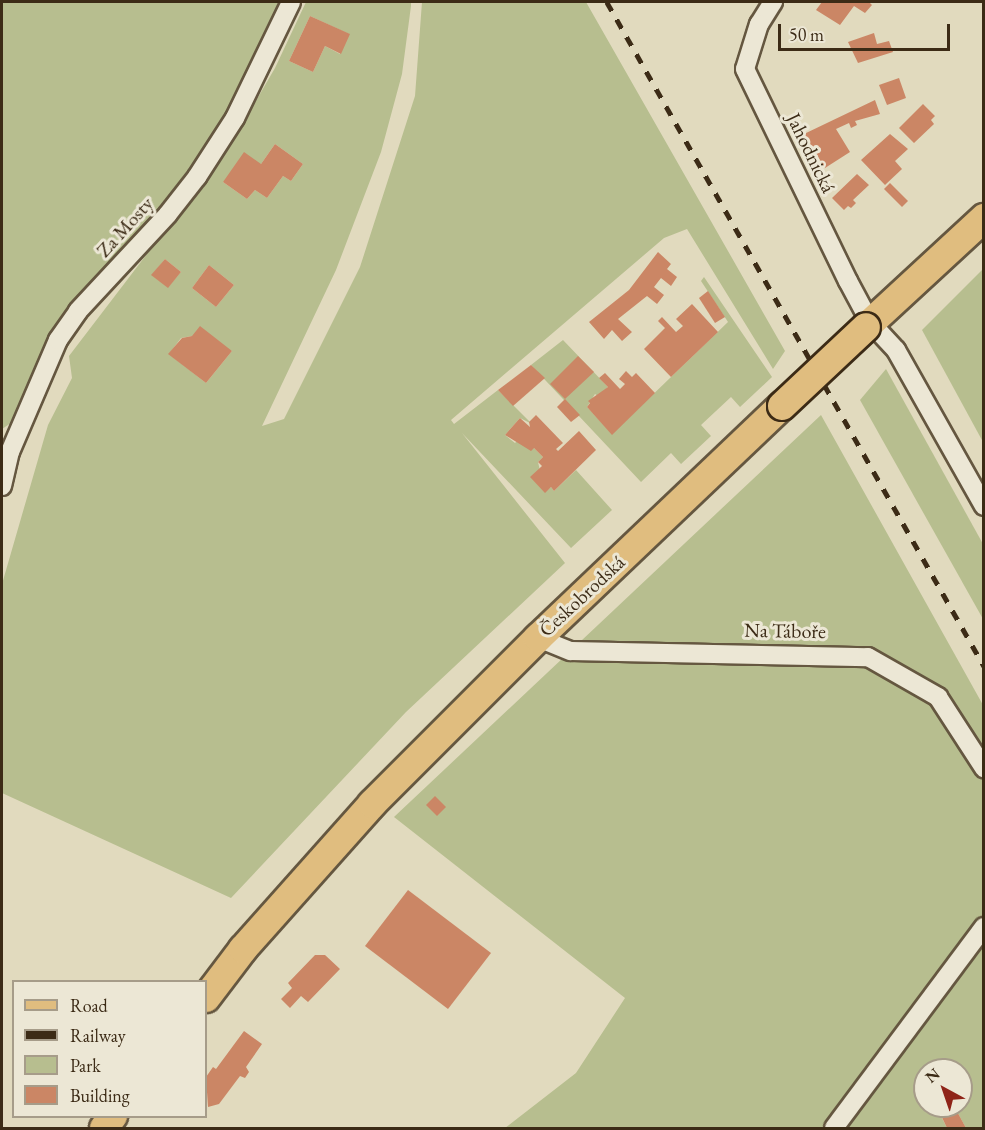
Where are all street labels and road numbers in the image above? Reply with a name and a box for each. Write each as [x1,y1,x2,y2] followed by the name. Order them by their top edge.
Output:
[781,109,841,197] street label: Jahodnická
[92,192,158,262] street label: Za Mosty
[534,550,630,642] street label: Českobrodská
[744,618,826,644] street label: Na Táboře

